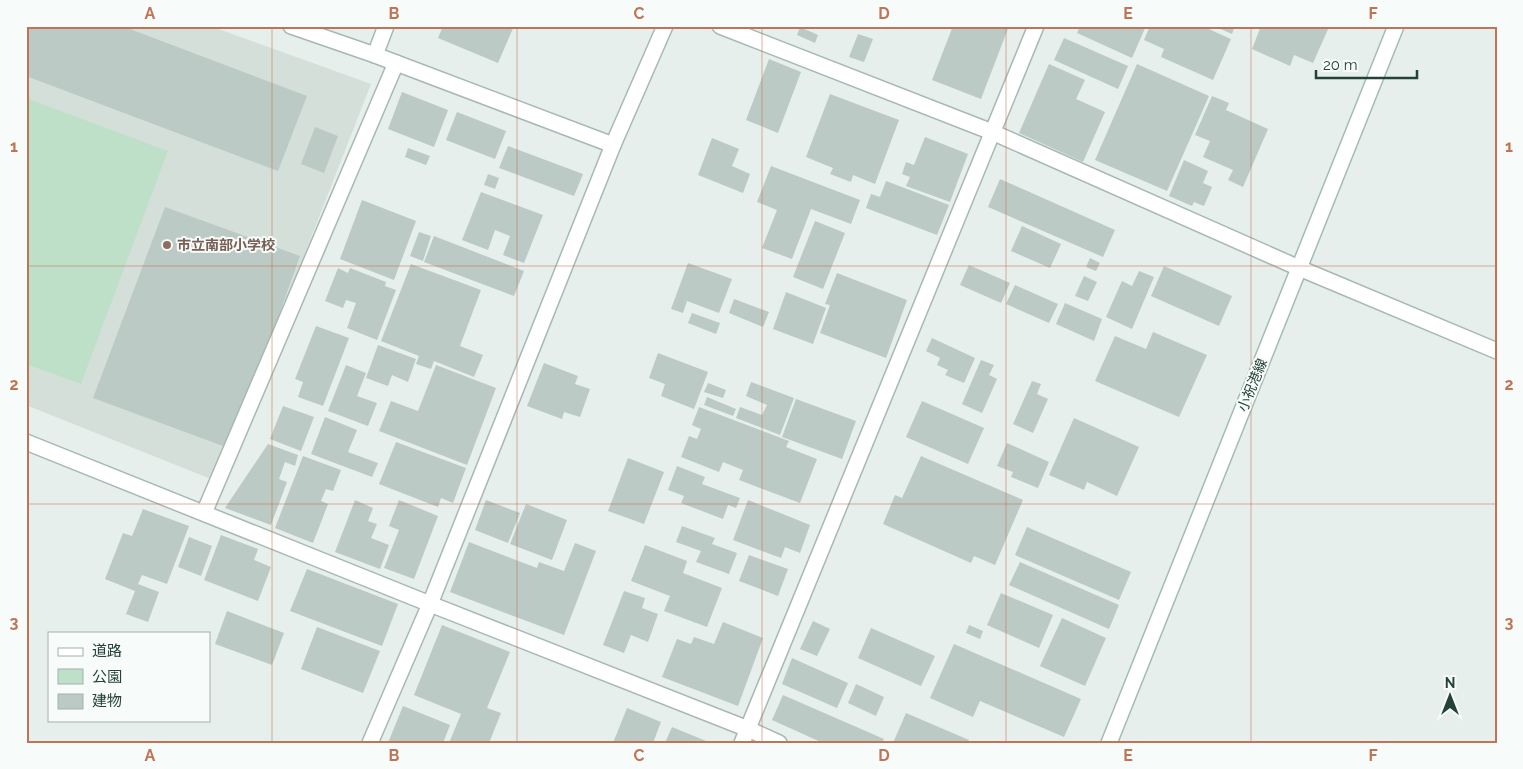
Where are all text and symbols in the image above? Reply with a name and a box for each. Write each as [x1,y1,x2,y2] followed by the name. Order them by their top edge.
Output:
[145,4,156,23] text: A
[389,4,400,23] text: B
[634,4,645,23] text: C
[878,4,890,23] text: D
[1123,4,1133,23] text: E
[1368,4,1378,23] text: F
[1316,48,1417,80] scale bar
[1323,56,1358,74] text: 20 m
[10,137,18,156] text: 1
[1505,137,1513,156] text: 1
[177,237,275,253] place label: 市立南部小学校
[161,239,173,251] marker: 市立南部小学校
[1234,356,1270,414] street label: 小祝港線
[9,375,19,394] text: 2
[1504,375,1514,394] text: 2
[10,613,19,632] text: 3
[1505,613,1514,632] text: 3
[48,632,210,722] legend
[92,642,122,660] text: 道路
[92,668,122,686] text: 公園
[1426,672,1476,722] north arrow
[1445,675,1455,691] text: N
[92,692,122,710] text: 建物
[145,746,156,765] text: A
[389,746,400,765] text: B
[634,746,645,765] text: C
[878,746,890,765] text: D
[1123,746,1133,765] text: E
[1368,746,1378,765] text: F

